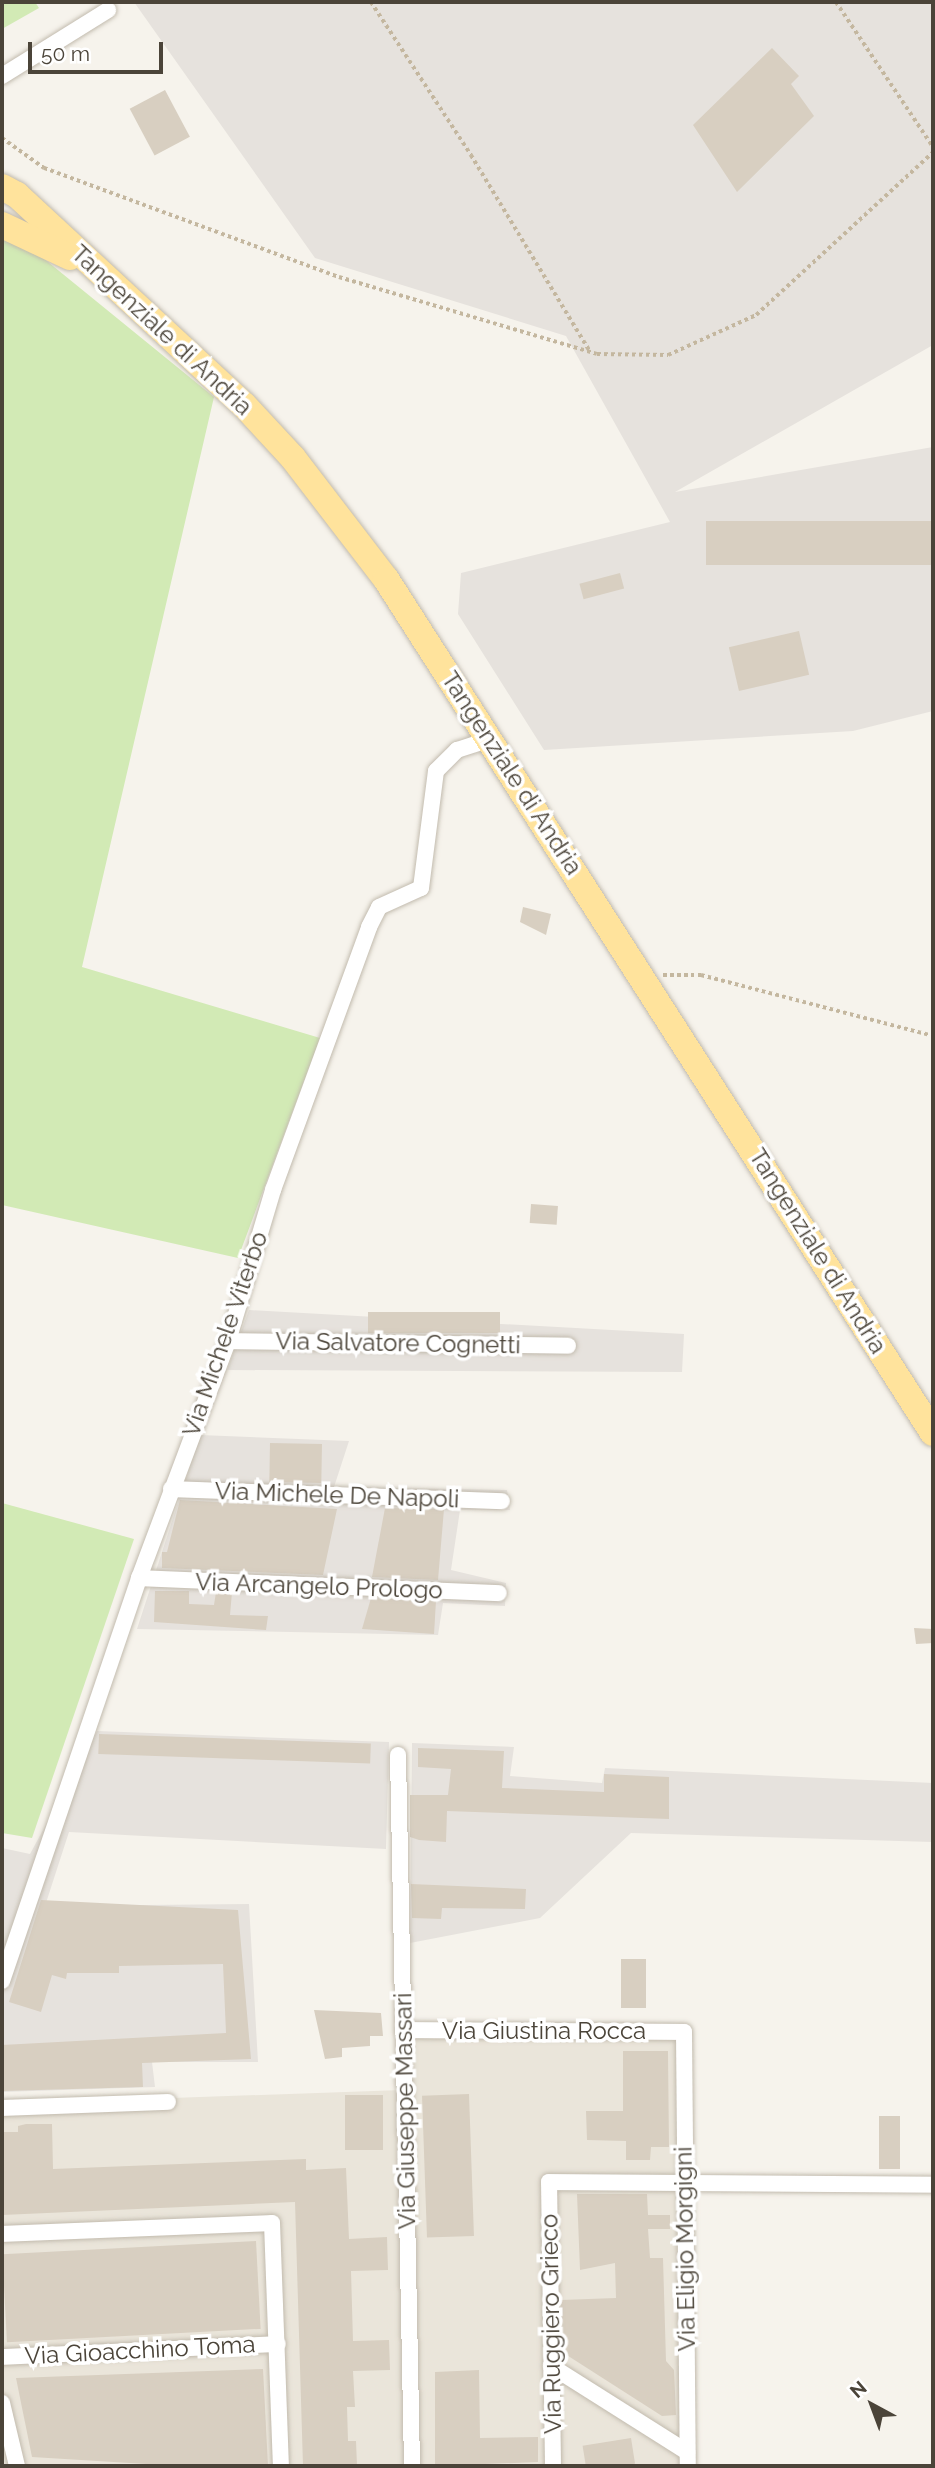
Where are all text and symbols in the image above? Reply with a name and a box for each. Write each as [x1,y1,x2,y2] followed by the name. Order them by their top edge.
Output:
[32,28,166,72] scale bar
[41,41,90,66] text: 50 m
[65,239,259,421] street label: Tangenziale di Andria
[435,666,589,880] street label: Tangenziale di Andria
[743,1143,893,1359] street label: Tangenziale di Andria
[176,1227,274,1441] street label: Via Michele Viterbo
[275,1326,521,1360] street label: Via Salvatore Cognetti
[214,1476,460,1514] street label: Via Michele De Napoli
[194,1567,444,1605] street label: Via Arcangelo Prologo
[389,1992,421,2230] street label: Via Giuseppe Massari
[442,2017,646,2045] street label: Via Giustina Rocca
[669,2146,701,2352] street label: Via Eligio Morgigni
[535,2214,567,2434] street label: Via Ruggiero Grieco
[24,2330,256,2370] street label: Via Gioacchino Toma
[837,2370,907,2440] north arrow
[846,2376,871,2402] text: N

